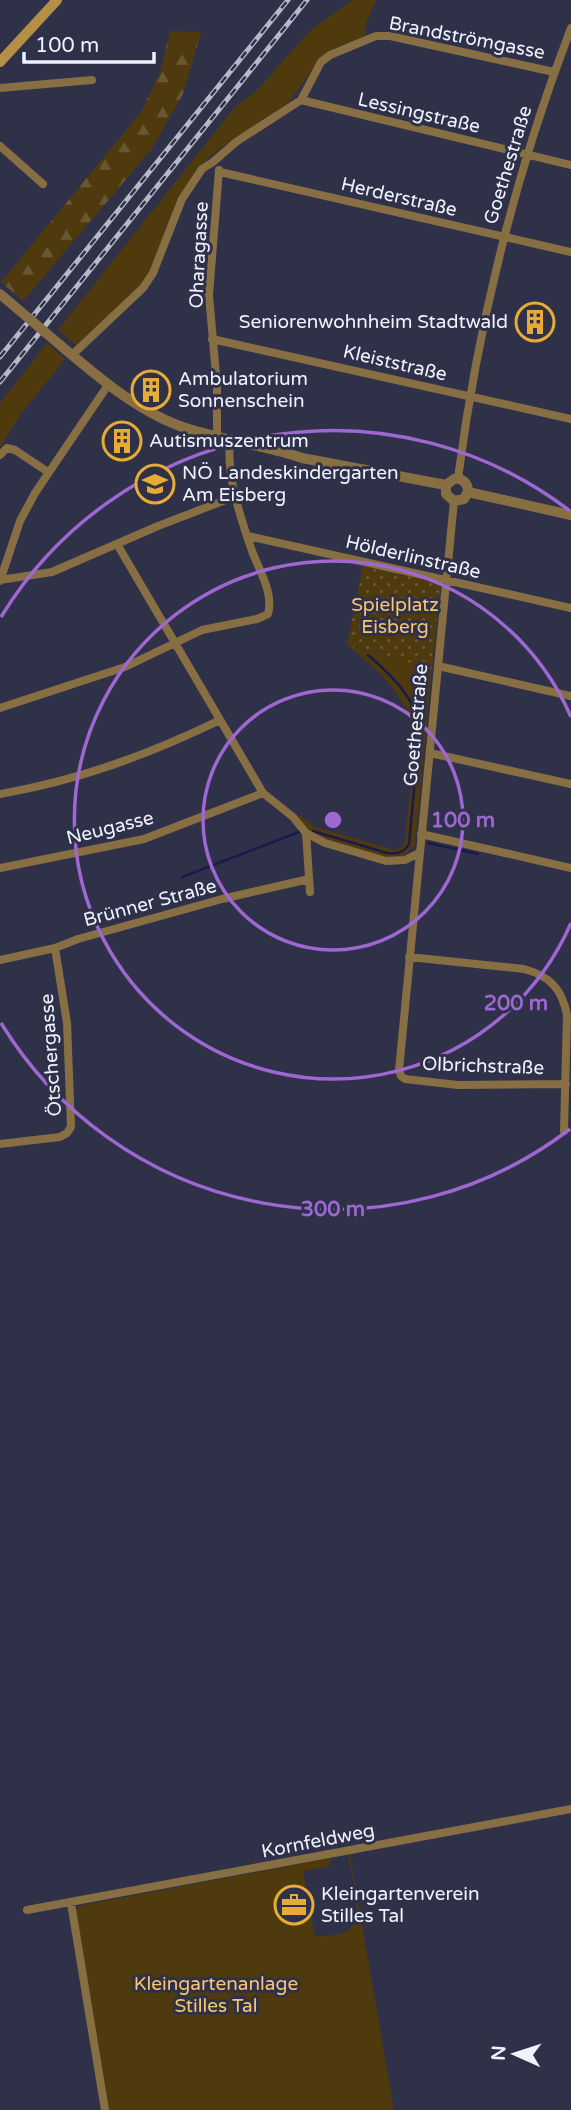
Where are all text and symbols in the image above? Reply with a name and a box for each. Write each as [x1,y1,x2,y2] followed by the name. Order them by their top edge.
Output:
[387,12,547,64] street label: Brandströmgasse
[24,21,154,65] scale bar
[35,33,99,58] text: 100 m
[356,88,482,138] street label: Lessingstraße
[480,103,536,227] street label: Goethestraße
[339,173,459,221] street label: Herderstraße
[185,201,213,309] street label: Oharagasse
[514,301,556,343] building icon: Seniorenwohnheim Stadtwald
[239,311,508,333] place label: Seniorenwohnheim Stadtwald
[341,340,449,386] street label: Kleiststraße
[178,368,308,412] place label: Ambulatorium Sonnenschein
[130,369,172,411] building icon: Ambulatorium Sonnenschein
[101,420,143,462] building icon: Autismuszentrum
[149,430,309,452] place label: Autismuszentrum
[182,462,398,506] place label: NÖ Landeskindergarten Am Eisberg
[134,463,176,505] school or university icon: NÖ Landeskindergarten Am Eisberg
[343,531,483,583] street label: Hölderlinstraße
[351,594,439,638] park label: Spielplatz Eisberg
[400,663,432,787] street label: Goethestraße
[64,807,156,849] street label: Neugasse
[321,808,345,832] centre of rings
[431,808,495,833] text: 100 m
[81,875,219,931] street label: Brünner Straße
[484,991,548,1016] text: 200 m
[36,993,66,1117] street label: Ötschergasse
[422,1053,544,1079] street label: Olbrichstraße
[301,1197,365,1222] text: 300 m
[260,1819,376,1863] street label: Kornfeldweg
[321,1883,479,1927] place label: Kleingartenverein Stilles Tal
[273,1884,315,1926] office icon: Kleingartenverein Stilles Tal
[134,1973,298,2017] park label: Kleingartenanlage Stilles Tal
[480,2019,550,2089] north arrow
[488,2045,510,2061] text: N

